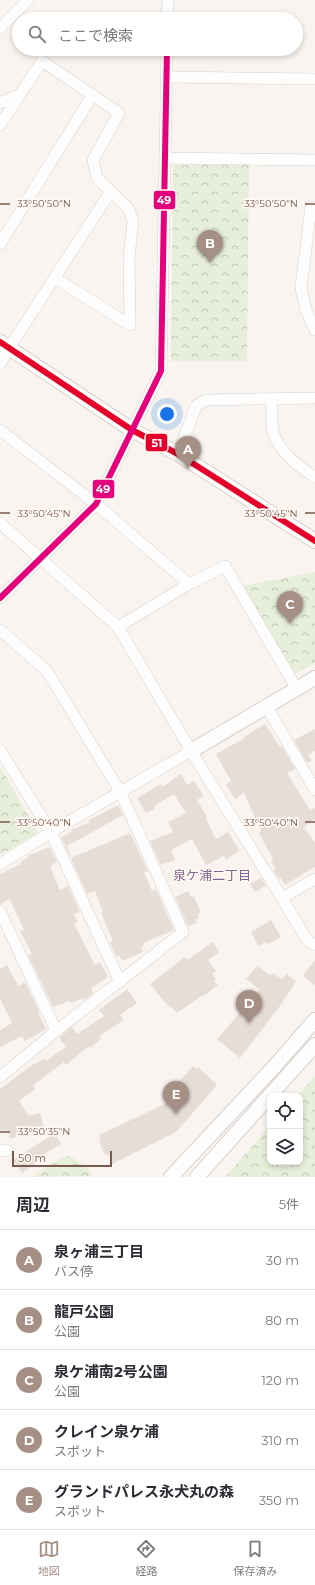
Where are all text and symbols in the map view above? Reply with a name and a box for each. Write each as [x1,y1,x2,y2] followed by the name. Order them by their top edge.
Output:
[12,12,303,56] search box
[26,23,48,45] icon: search
[58,26,133,45] text: ここで検索
[153,190,176,210] line badge: 49
[157,193,171,207] text: 49
[17,197,71,210] text: 33°50'50"N
[244,197,298,210] text: 33°50'50"N
[197,230,223,263] pin: B
[157,404,177,424] your location
[145,433,168,452] line badge: 51
[152,436,162,450] text: 51
[175,436,201,469] pin: A
[92,479,115,499] line badge: 49
[96,482,110,496] text: 49
[17,507,71,520] text: 33°50'45"N
[244,507,298,520] text: 33°50'45"N
[277,591,303,624] pin: C
[17,816,71,829] text: 33°50'40"N
[244,816,298,829] text: 33°50'40"N
[173,867,251,883] district label: 泉ケ浦二丁目
[236,990,262,1023] pin: D
[163,1081,189,1114] pin: E
[267,1093,303,1165] map controls
[267,1093,303,1129] button: locate
[18,1125,70,1138] text: 33°50'35"N
[267,1129,303,1165] button: layers
[12,1149,112,1168] scale bar
[18,1151,46,1165] text: 50 m
[16,1195,50,1215] text: 周辺
[279,1196,299,1212] text: 5件
[54,1242,144,1261] text: 泉ヶ浦三丁目
[24,1252,34,1268] text: A
[266,1252,299,1268] text: 30 m
[54,1263,93,1279] text: バス停
[54,1302,114,1321] text: 龍戸公園
[24,1312,34,1328] text: B
[265,1312,299,1328] text: 80 m
[54,1323,80,1339] text: 公園
[54,1362,168,1381] text: 泉ケ浦南2号公園
[24,1372,34,1388] text: C
[261,1372,299,1388] text: 120 m
[54,1383,80,1399] text: 公園
[54,1422,159,1441] text: クレイン泉ケ浦
[24,1432,34,1448] text: D
[261,1432,299,1448] text: 310 m
[54,1443,106,1459] text: スポット
[54,1482,234,1501] text: グランドパレス永犬丸の森
[25,1492,33,1508] text: E
[259,1492,299,1508] text: 350 m
[54,1503,106,1519] text: スポット
[38,1538,60,1578] tab: 地図
[135,1538,157,1578] tab: 経路
[233,1538,277,1578] tab: 保存済み

